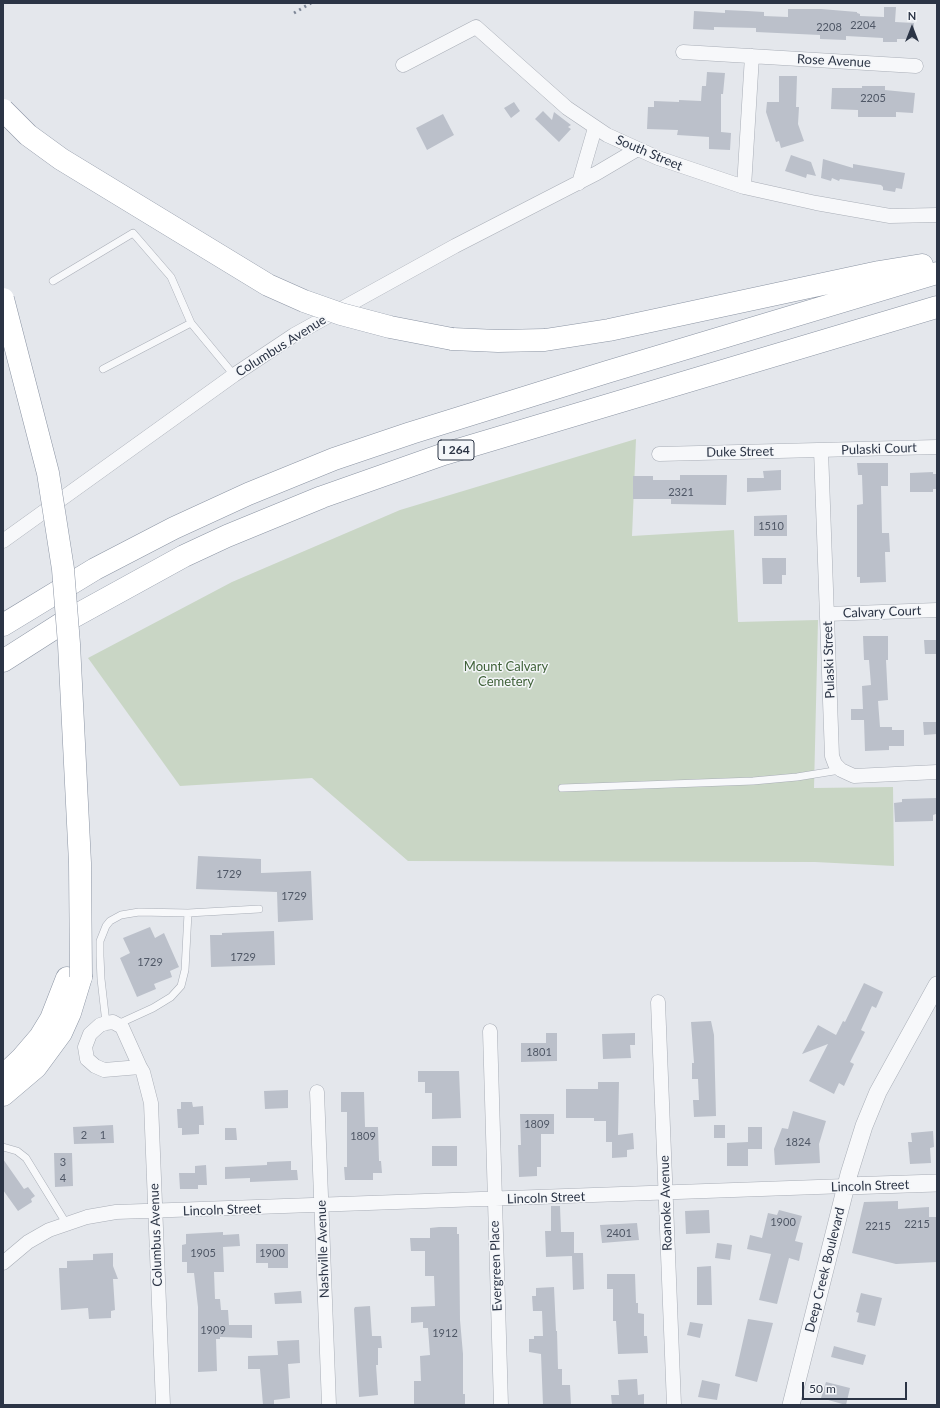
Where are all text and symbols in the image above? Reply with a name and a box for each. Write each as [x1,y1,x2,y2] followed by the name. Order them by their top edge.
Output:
[892,8,932,48] north arrow
[908,9,916,22] text: N
[850,18,876,32] house number: 2204
[816,20,842,34] house number: 2208
[797,51,871,71] street label: Rose Avenue
[860,91,886,105] house number: 2205
[613,132,685,174] street label: South Street
[233,312,329,380] street label: Columbus Avenue
[438,440,474,460] road number: I 264
[841,440,917,458] street label: Pulaski Court
[706,444,774,460] street label: Duke Street
[668,485,694,499] house number: 2321
[758,519,784,533] house number: 1510
[842,603,922,621] street label: Calvary Court
[820,621,838,699] street label: Pulaski Street
[464,659,548,690] park label: Mount Calvary Cemetery
[216,867,242,881] house number: 1729
[281,889,307,903] house number: 1729
[230,950,256,964] house number: 1729
[137,955,163,969] house number: 1729
[526,1045,552,1059] house number: 1801
[524,1117,550,1131] house number: 1809
[81,1128,87,1142] house number: 2
[100,1128,106,1142] house number: 1
[350,1129,376,1143] house number: 1809
[785,1135,811,1149] house number: 1824
[60,1155,66,1169] house number: 3
[657,1155,675,1251] street label: Roanoke Avenue
[60,1171,66,1185] house number: 4
[831,1177,909,1195] street label: Lincoln Street
[146,1183,166,1287] street label: Columbus Avenue
[507,1189,585,1207] street label: Lincoln Street
[313,1200,333,1298] street label: Nashville Avenue
[183,1201,261,1219] street label: Lincoln Street
[802,1206,848,1334] street label: Deep Creek Boulevard
[770,1215,796,1229] house number: 1900
[904,1217,930,1231] house number: 2215
[865,1219,891,1233] house number: 2215
[487,1220,505,1312] street label: Evergreen Place
[606,1226,632,1240] house number: 2401
[190,1246,216,1260] house number: 1905
[259,1246,285,1260] house number: 1900
[200,1323,226,1337] house number: 1909
[432,1326,458,1340] house number: 1912
[804,1374,909,1400] scale bar
[809,1381,836,1396] text: 50 m

